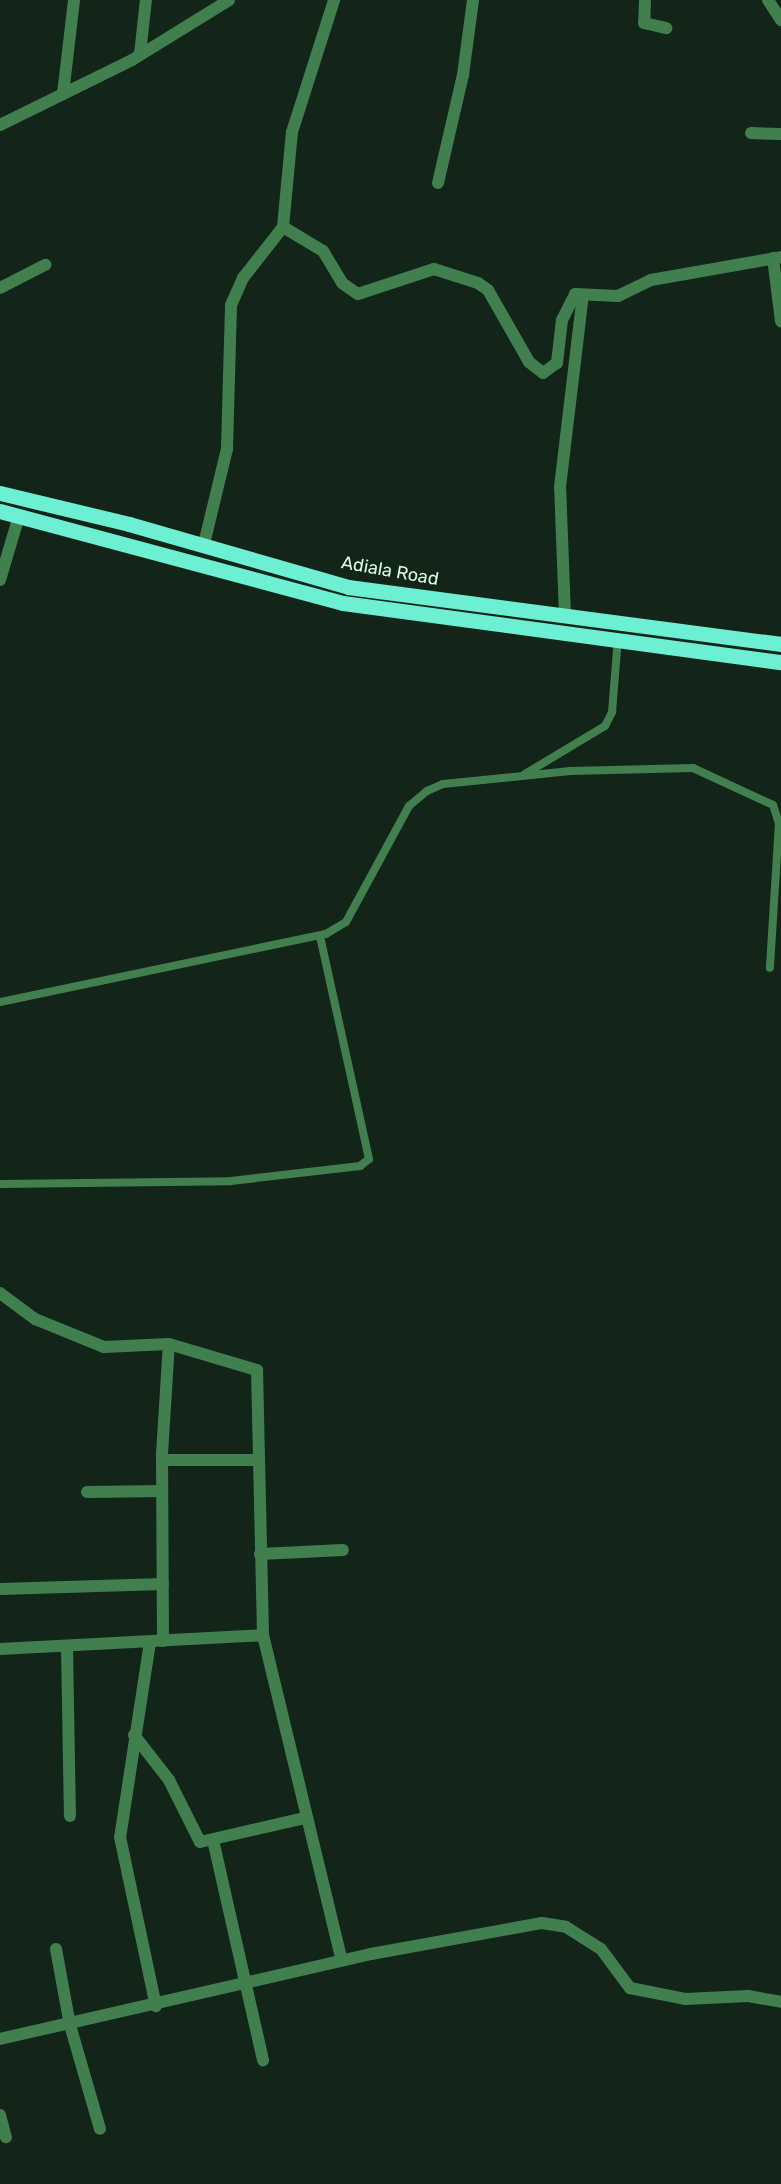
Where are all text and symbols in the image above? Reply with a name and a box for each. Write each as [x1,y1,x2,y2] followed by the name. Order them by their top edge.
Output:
[340,552,440,590] street label: Adiala Road

